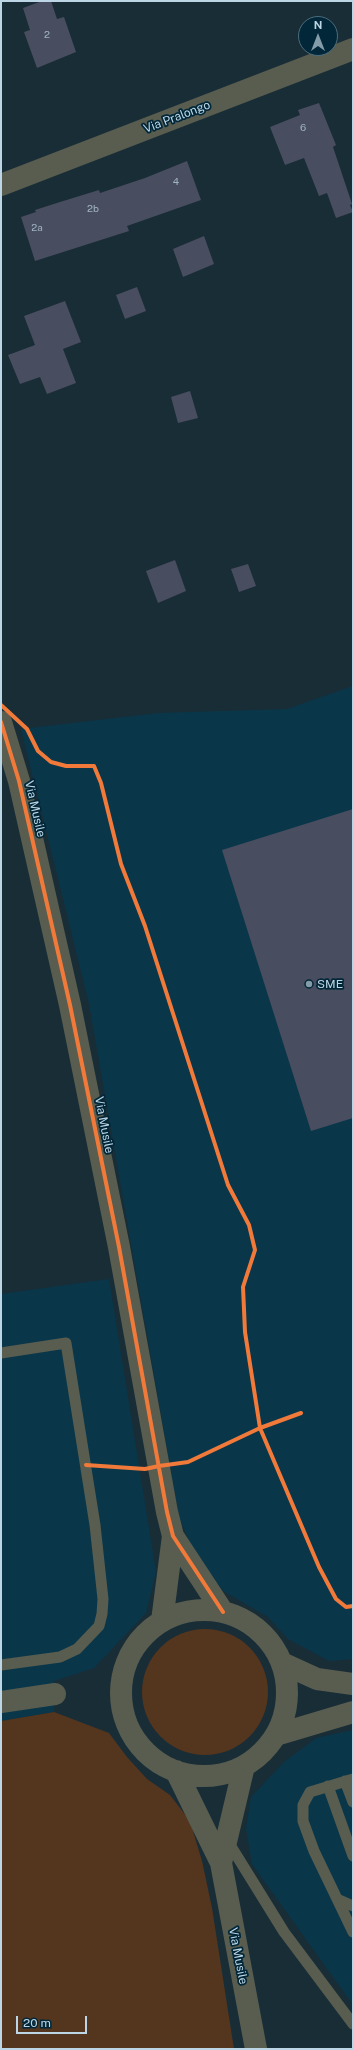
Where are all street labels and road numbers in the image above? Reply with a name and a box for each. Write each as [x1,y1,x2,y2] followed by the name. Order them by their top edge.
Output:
[142,98,212,136] street label: Via Pralongo
[22,779,48,839] street label: Via Musile
[91,1095,117,1155] street label: Via Musile
[225,1926,251,1986] street label: Via Musile

